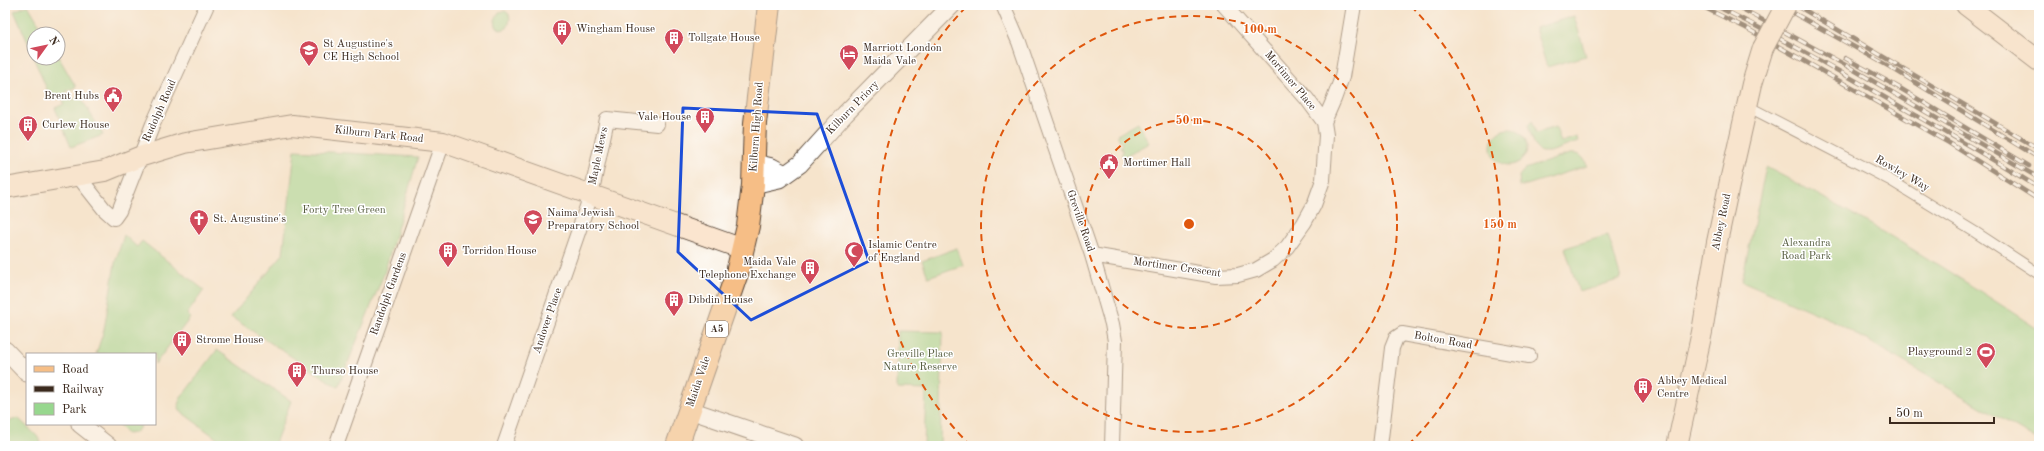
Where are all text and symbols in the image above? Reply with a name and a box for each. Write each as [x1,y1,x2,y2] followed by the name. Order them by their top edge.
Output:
[551,18,573,46] building icon: Wingham House
[576,24,655,35] place label: Wingham House
[1243,24,1277,36] text: 100 m
[26,26,66,66] north arrow
[663,27,685,55] building icon: Tollgate House
[688,33,760,44] place label: Tollgate House
[46,35,60,48] text: N
[298,39,320,67] school or university icon: St Augustine's CE High School
[323,39,399,63] place label: St Augustine's CE High School
[838,43,860,71] hotel icon: Marriott London Maida Vale
[863,43,942,67] place label: Marriott London Maida Vale
[1262,49,1318,113] street label: Mortimer Place
[141,78,179,144] street label: Rudolph Road
[825,79,881,137] street label: Kilburn Priory
[748,81,766,173] street label: Kilburn High Road
[102,85,124,113] public building icon: Brent Hubs
[44,91,99,102] place label: Brent Hubs
[694,106,716,134] building icon: Vale House
[637,112,691,123] place label: Vale House
[17,114,39,142] building icon: Curlew House
[1176,114,1203,127] text: 50 m
[42,120,109,131] place label: Curlew House
[334,125,424,145] street label: Kilburn Park Road
[587,126,611,186] street label: Maple Mews
[1098,152,1120,180] public building icon: Mortimer Hall
[1873,154,1931,194] street label: Rowley Way
[1123,158,1190,169] place label: Mortimer Hall
[1064,189,1096,254] street label: Greville Road
[1711,192,1733,252] street label: Abbey Road
[302,205,386,216] park label: Forty Tree Green
[188,208,210,236] church icon: St. Augustine's
[522,208,544,236] school or university icon: Naima Jewish Preparatory School
[547,208,639,232] place label: Naima Jewish Preparatory School
[213,214,286,225] place label: St. Augustine's
[1182,217,1196,231] centre of rings
[1483,218,1517,231] text: 150 m
[1781,238,1831,262] park label: Alexandra Road Park
[437,240,459,268] building icon: Torridon House
[843,240,865,268] mosque icon: Islamic Centre of England
[868,240,937,264] place label: Islamic Centre of England
[462,246,537,257] place label: Torridon House
[369,251,409,337] street label: Randolph Gardens
[1132,256,1222,280] street label: Mortimer Crescent
[698,257,796,281] place label: Maida Vale Telephone Exchange
[799,257,821,285] building icon: Maida Vale Telephone Exchange
[532,287,564,355] street label: Andover Place
[663,289,685,317] building icon: Dibdin House
[688,295,753,306] place label: Dibdin House
[706,321,728,337] road number: A5
[171,329,193,357] building icon: Strome House
[1413,330,1473,352] street label: Bolton Road
[196,335,263,346] place label: Strome House
[1975,341,1997,369] sports icon: Playground 2
[1908,347,1972,358] place label: Playground 2
[883,349,957,373] park label: Greville Place Nature Reserve
[26,353,156,425] legend
[685,355,713,409] street label: Maida Vale
[286,360,308,388] building icon: Thurso House
[62,364,89,376] text: Road
[311,366,378,377] place label: Thurso House
[1632,376,1654,404] building icon: Abbey Medical Centre
[1657,376,1727,400] place label: Abbey Medical Centre
[62,384,105,396] text: Railway
[1890,399,1994,425] scale bar
[62,404,87,416] text: Park
[1896,407,1923,420] text: 50 m

